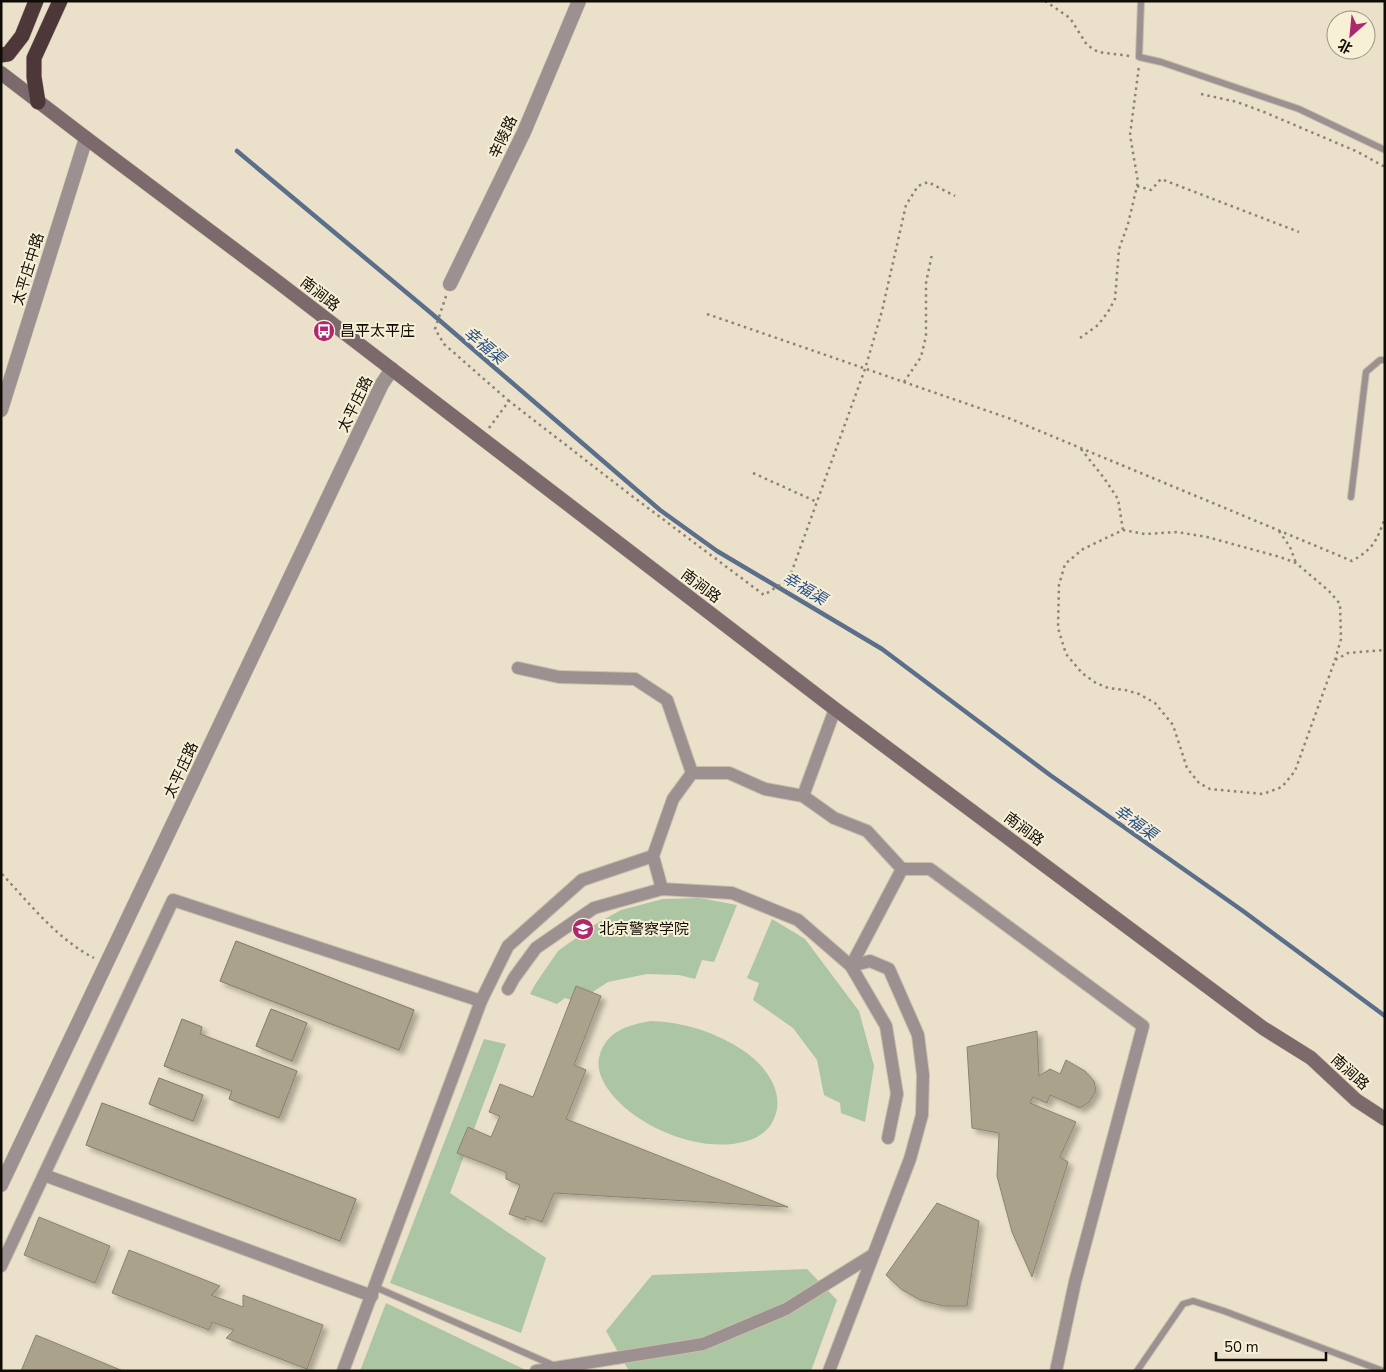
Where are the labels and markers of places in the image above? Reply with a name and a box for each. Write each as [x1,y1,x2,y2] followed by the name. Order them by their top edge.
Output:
[312,319,336,343] bus stop icon: 昌平太平庄
[340,321,415,341] place label: 昌平太平庄
[571,917,595,941] school or university icon: 北京警察学院
[599,919,689,939] place label: 北京警察学院

